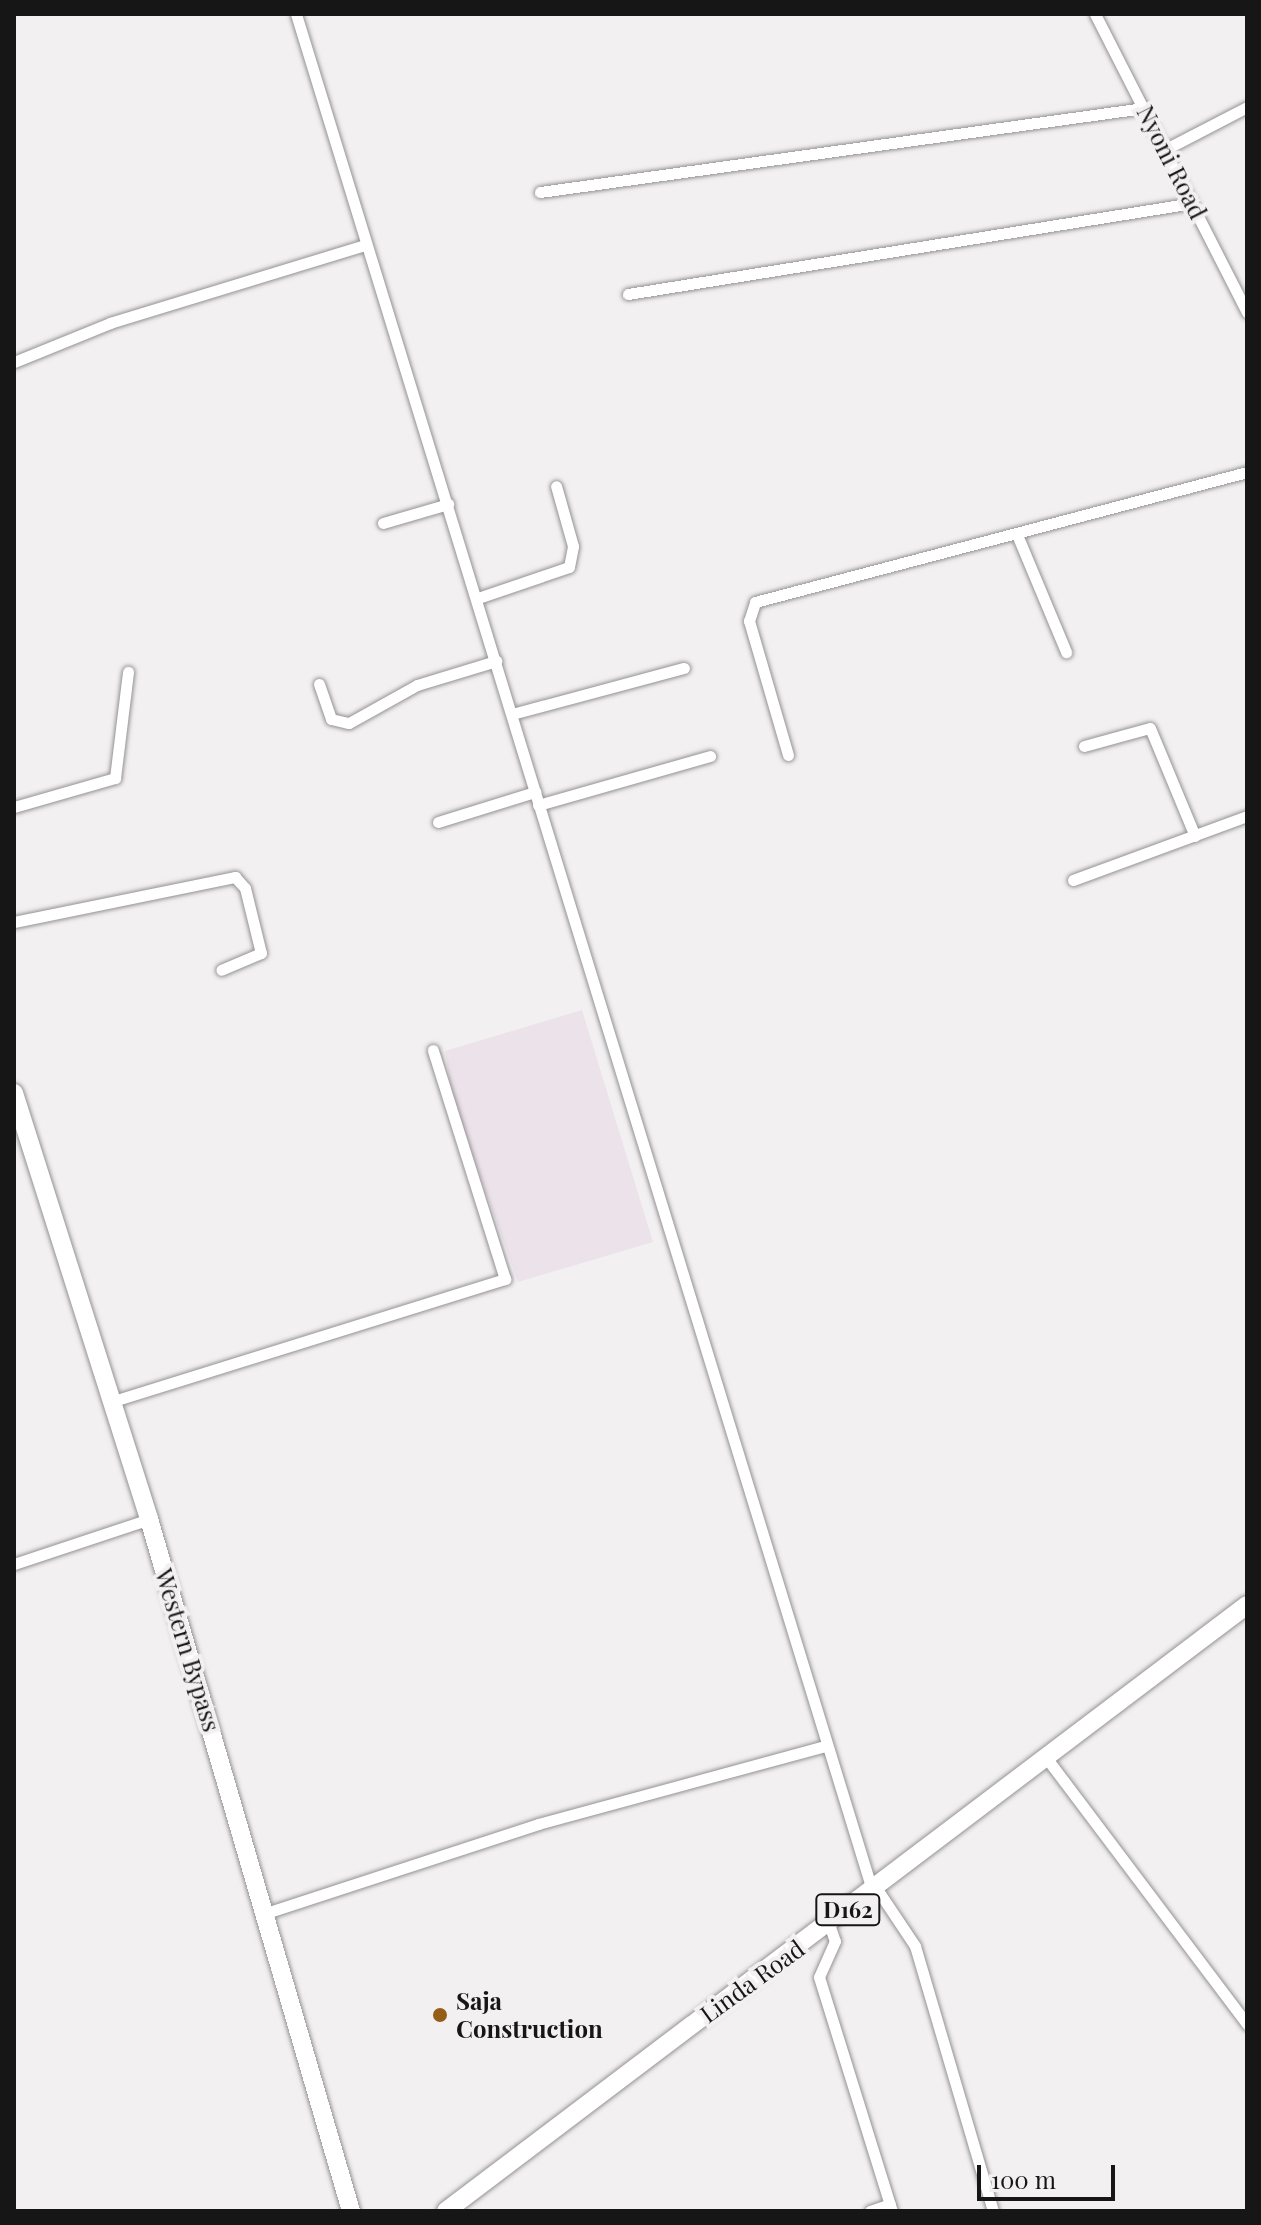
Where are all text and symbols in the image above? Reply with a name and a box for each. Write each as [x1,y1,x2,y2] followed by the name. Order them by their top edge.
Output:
[1131,100,1213,224] street label: Nyoni Road
[150,1565,226,1735] street label: Western Bypass
[814,1892,882,1928] road number: D162
[694,1934,810,2028] street label: Linda Road
[456,1987,603,2043] place label: Saja Construction
[431,2006,449,2024] marker: Saja Construction
[981,2149,1119,2199] scale bar
[991,2163,1056,2195] text: 100 m

